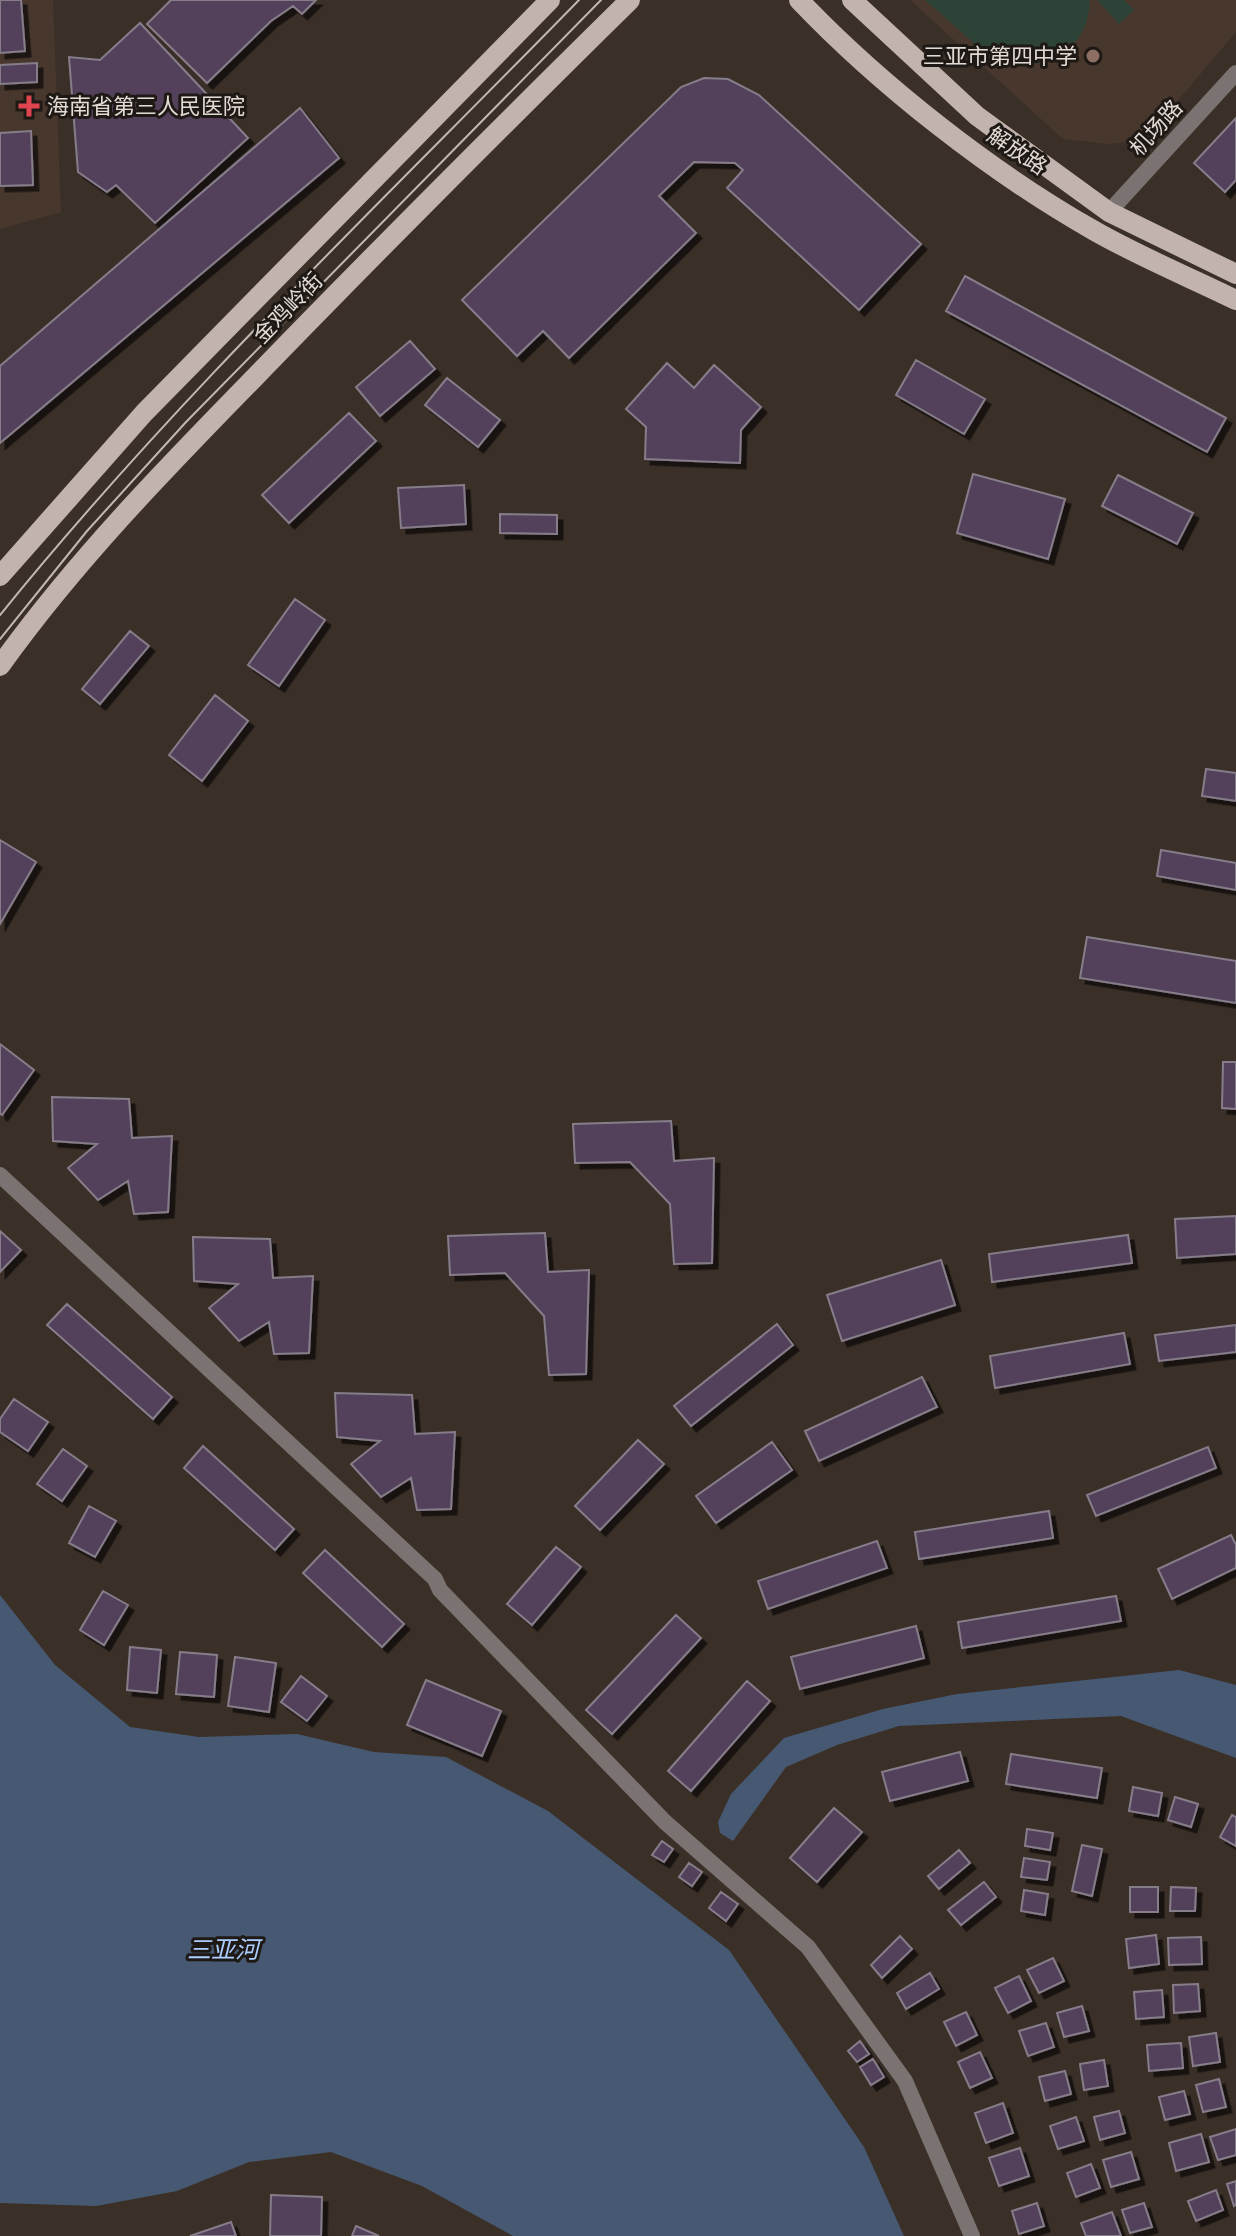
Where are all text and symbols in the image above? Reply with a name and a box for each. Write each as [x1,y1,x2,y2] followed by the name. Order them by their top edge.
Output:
[923,44,1077,69] place label: 三亚市第四中学
[1084,47,1102,65] marker: 三亚市第四中学
[47,94,245,119] place label: 海南省第三人民医院
[18,95,40,117] marker: 海南省第三人民医院
[1125,95,1187,161] street label: 机场路
[983,122,1051,180] street label: 解放路
[248,268,328,348] street label: 金鸡岭街
[187,1936,263,1964] water label: 三亚河

